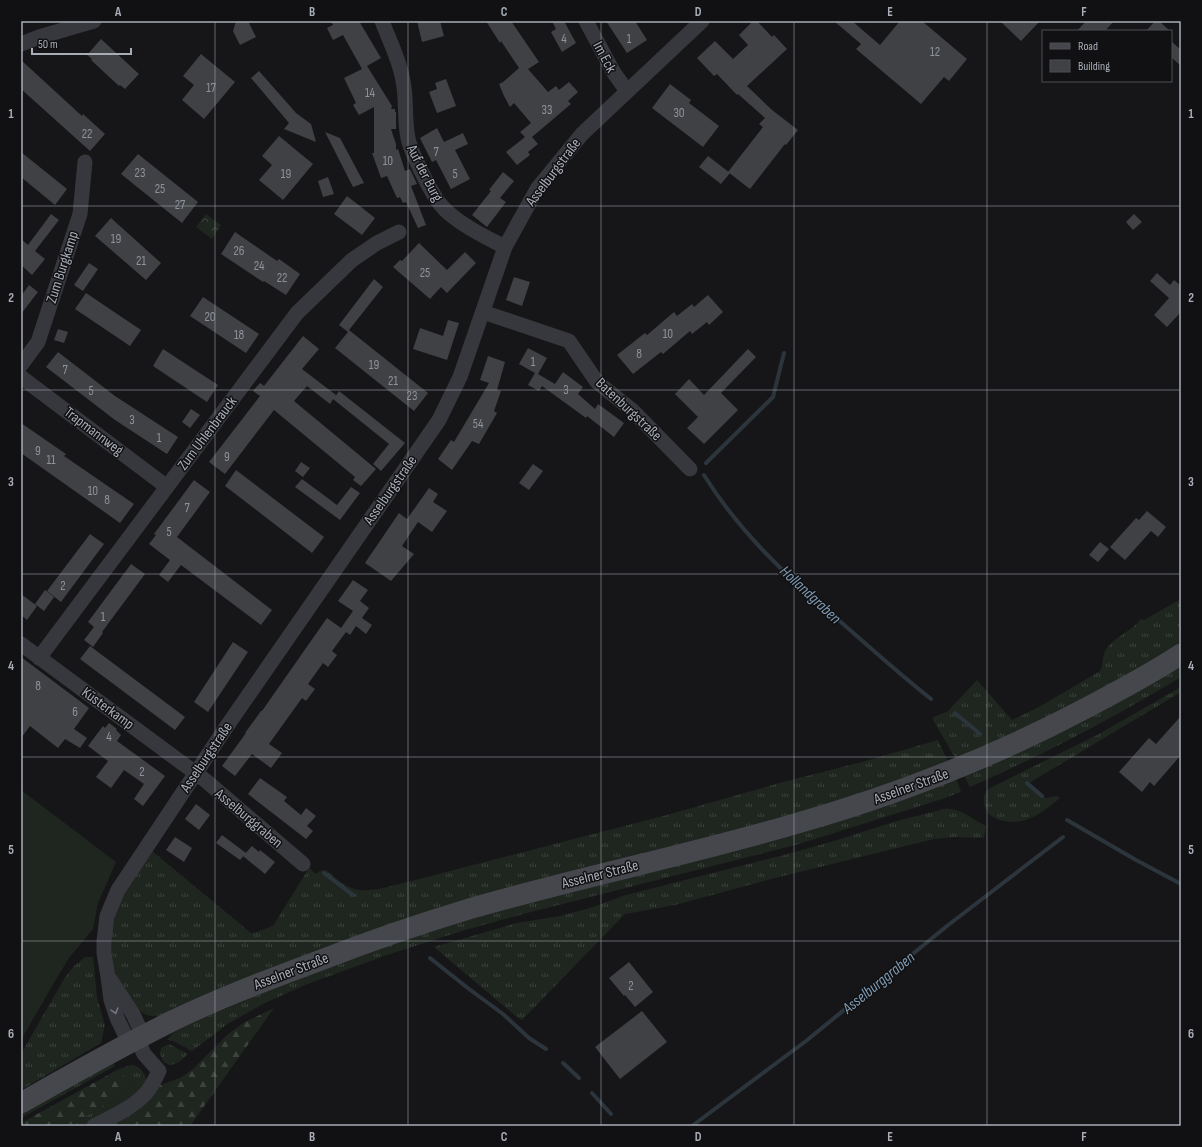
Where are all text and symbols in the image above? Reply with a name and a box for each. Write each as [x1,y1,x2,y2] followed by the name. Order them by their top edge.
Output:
[114,4,122,20] text: A
[309,4,315,20] text: B
[501,4,508,20] text: C
[695,4,702,20] text: D
[887,4,893,20] text: E
[1081,4,1087,20] text: F
[32,30,131,56] scale bar
[1042,30,1172,82] legend
[561,31,567,47] house number: 4
[627,31,632,47] house number: 1
[38,37,58,52] text: 50 m
[588,38,621,76] street label: Im Eck
[1078,39,1098,54] text: Road
[930,44,940,60] house number: 12
[1078,59,1110,74] text: Building
[206,80,217,96] house number: 17
[365,85,376,101] house number: 14
[542,102,552,118] house number: 33
[673,105,685,121] house number: 30
[8,106,14,122] text: 1
[1188,106,1194,122] text: 1
[82,126,92,142] house number: 22
[521,134,585,211] street label: Asselburgstraße
[402,141,447,205] street label: Auf der Burg
[433,144,439,160] house number: 7
[383,153,393,169] house number: 10
[135,165,145,181] house number: 23
[281,166,291,182] house number: 19
[452,166,458,182] house number: 5
[155,181,165,197] house number: 25
[175,197,186,213] house number: 27
[42,229,83,306] street label: Zum Burgkamp
[111,231,121,247] house number: 19
[233,243,245,259] house number: 26
[136,253,146,269] house number: 21
[254,258,265,274] house number: 24
[420,265,430,281] house number: 25
[277,270,287,286] house number: 22
[8,290,14,306] text: 2
[1188,290,1194,306] text: 2
[204,309,216,325] house number: 20
[663,326,673,342] house number: 10
[234,327,244,343] house number: 18
[636,346,642,362] house number: 8
[531,354,536,370] house number: 1
[369,357,379,373] house number: 19
[62,362,68,378] house number: 7
[388,373,398,389] house number: 21
[591,374,666,445] street label: Batenburgstraße
[563,382,569,398] house number: 3
[88,383,94,399] house number: 5
[407,388,417,404] house number: 23
[173,392,241,474] street label: Zum Uhlenbrauck
[60,403,127,460] street label: Trapmannweg
[129,412,135,428] house number: 3
[473,416,484,432] house number: 54
[157,430,162,446] house number: 1
[35,443,41,459] house number: 9
[224,449,230,465] house number: 9
[46,452,56,468] house number: 11
[359,452,421,529] street label: Asselburgstraße
[8,474,14,490] text: 3
[1188,474,1194,490] text: 3
[88,483,98,499] house number: 10
[104,492,110,508] house number: 8
[184,500,190,516] house number: 7
[166,524,172,540] house number: 5
[775,562,845,628] water label: Hollandgraben
[60,578,66,594] house number: 2
[101,609,106,625] house number: 1
[8,658,14,674] text: 4
[1188,658,1194,674] text: 4
[35,678,41,694] house number: 8
[78,683,138,734] street label: Küsterkamp
[72,704,78,720] house number: 6
[175,719,237,797] street label: Asselburgstraße
[106,729,112,745] house number: 4
[139,764,145,780] house number: 2
[870,764,951,809] street label: Asselner Straße
[210,784,286,852] street label: Asselburggraben
[8,842,14,858] text: 5
[1188,842,1194,858] text: 5
[559,856,640,893] street label: Asselner Straße
[838,948,919,1019] water label: Asselburggraben
[250,949,331,995] street label: Asselner Straße
[628,978,634,994] house number: 2
[110,1007,119,1014] one-way arrow
[8,1026,14,1042] text: 6
[1188,1026,1194,1042] text: 6
[114,1129,122,1145] text: A
[309,1129,315,1145] text: B
[501,1129,508,1145] text: C
[695,1129,702,1145] text: D
[887,1129,893,1145] text: E
[1081,1129,1087,1145] text: F

